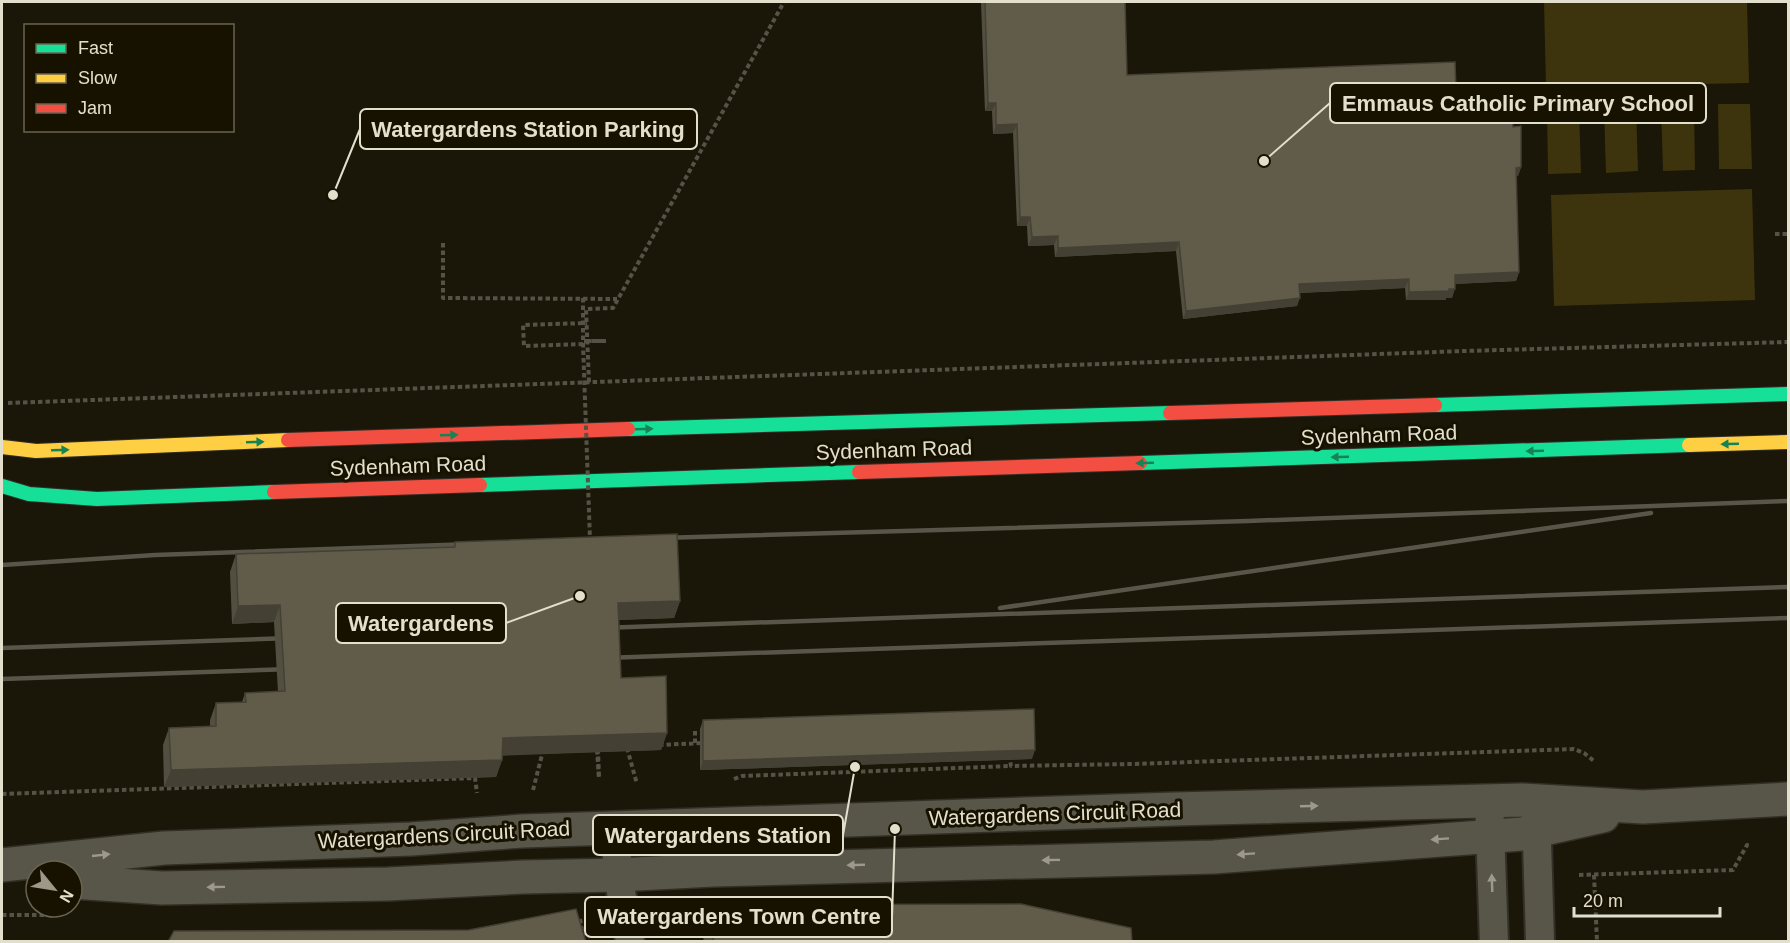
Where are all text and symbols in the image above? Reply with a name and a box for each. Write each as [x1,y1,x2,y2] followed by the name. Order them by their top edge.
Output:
[24,24,234,132] legend
[78,38,113,58] text: Fast
[78,68,118,88] text: Slow
[1330,83,1706,123] callout: Emmaus Catholic Primary School
[1342,91,1694,116] text: Emmaus Catholic Primary School
[78,98,112,118] text: Jam
[360,109,697,149] callout: Watergardens Station Parking
[371,117,685,142] text: Watergardens Station Parking
[1300,420,1458,449] street label: Sydenham Road
[635,424,654,434] one-way arrow
[440,430,459,439] one-way arrow
[815,435,973,464] street label: Sydenham Road
[245,437,264,446] one-way arrow
[1721,440,1740,449] one-way arrow
[50,445,69,455] one-way arrow
[1526,446,1545,455] one-way arrow
[329,451,487,480] street label: Sydenham Road
[1331,452,1350,462] one-way arrow
[1136,458,1155,468] one-way arrow
[336,603,506,643] callout: Watergardens
[348,611,494,636] text: Watergardens
[928,798,1182,829] street label: Watergardens Circuit Road
[1299,801,1318,810] one-way arrow
[593,815,843,855] callout: Watergardens Station
[317,816,571,853] street label: Watergardens Circuit Road
[605,823,831,848] text: Watergardens Station
[1431,834,1450,844] one-way arrow
[1236,849,1255,859] one-way arrow
[92,850,111,859] one-way arrow
[1041,856,1060,865] one-way arrow
[24,859,84,919] north arrow
[846,861,865,870] one-way arrow
[1487,874,1496,893] one-way arrow
[1574,880,1720,918] scale bar
[206,882,225,892] one-way arrow
[56,887,77,906] text: N
[1583,891,1623,911] text: 20 m
[585,897,892,937] callout: Watergardens Town Centre
[597,904,881,929] text: Watergardens Town Centre

